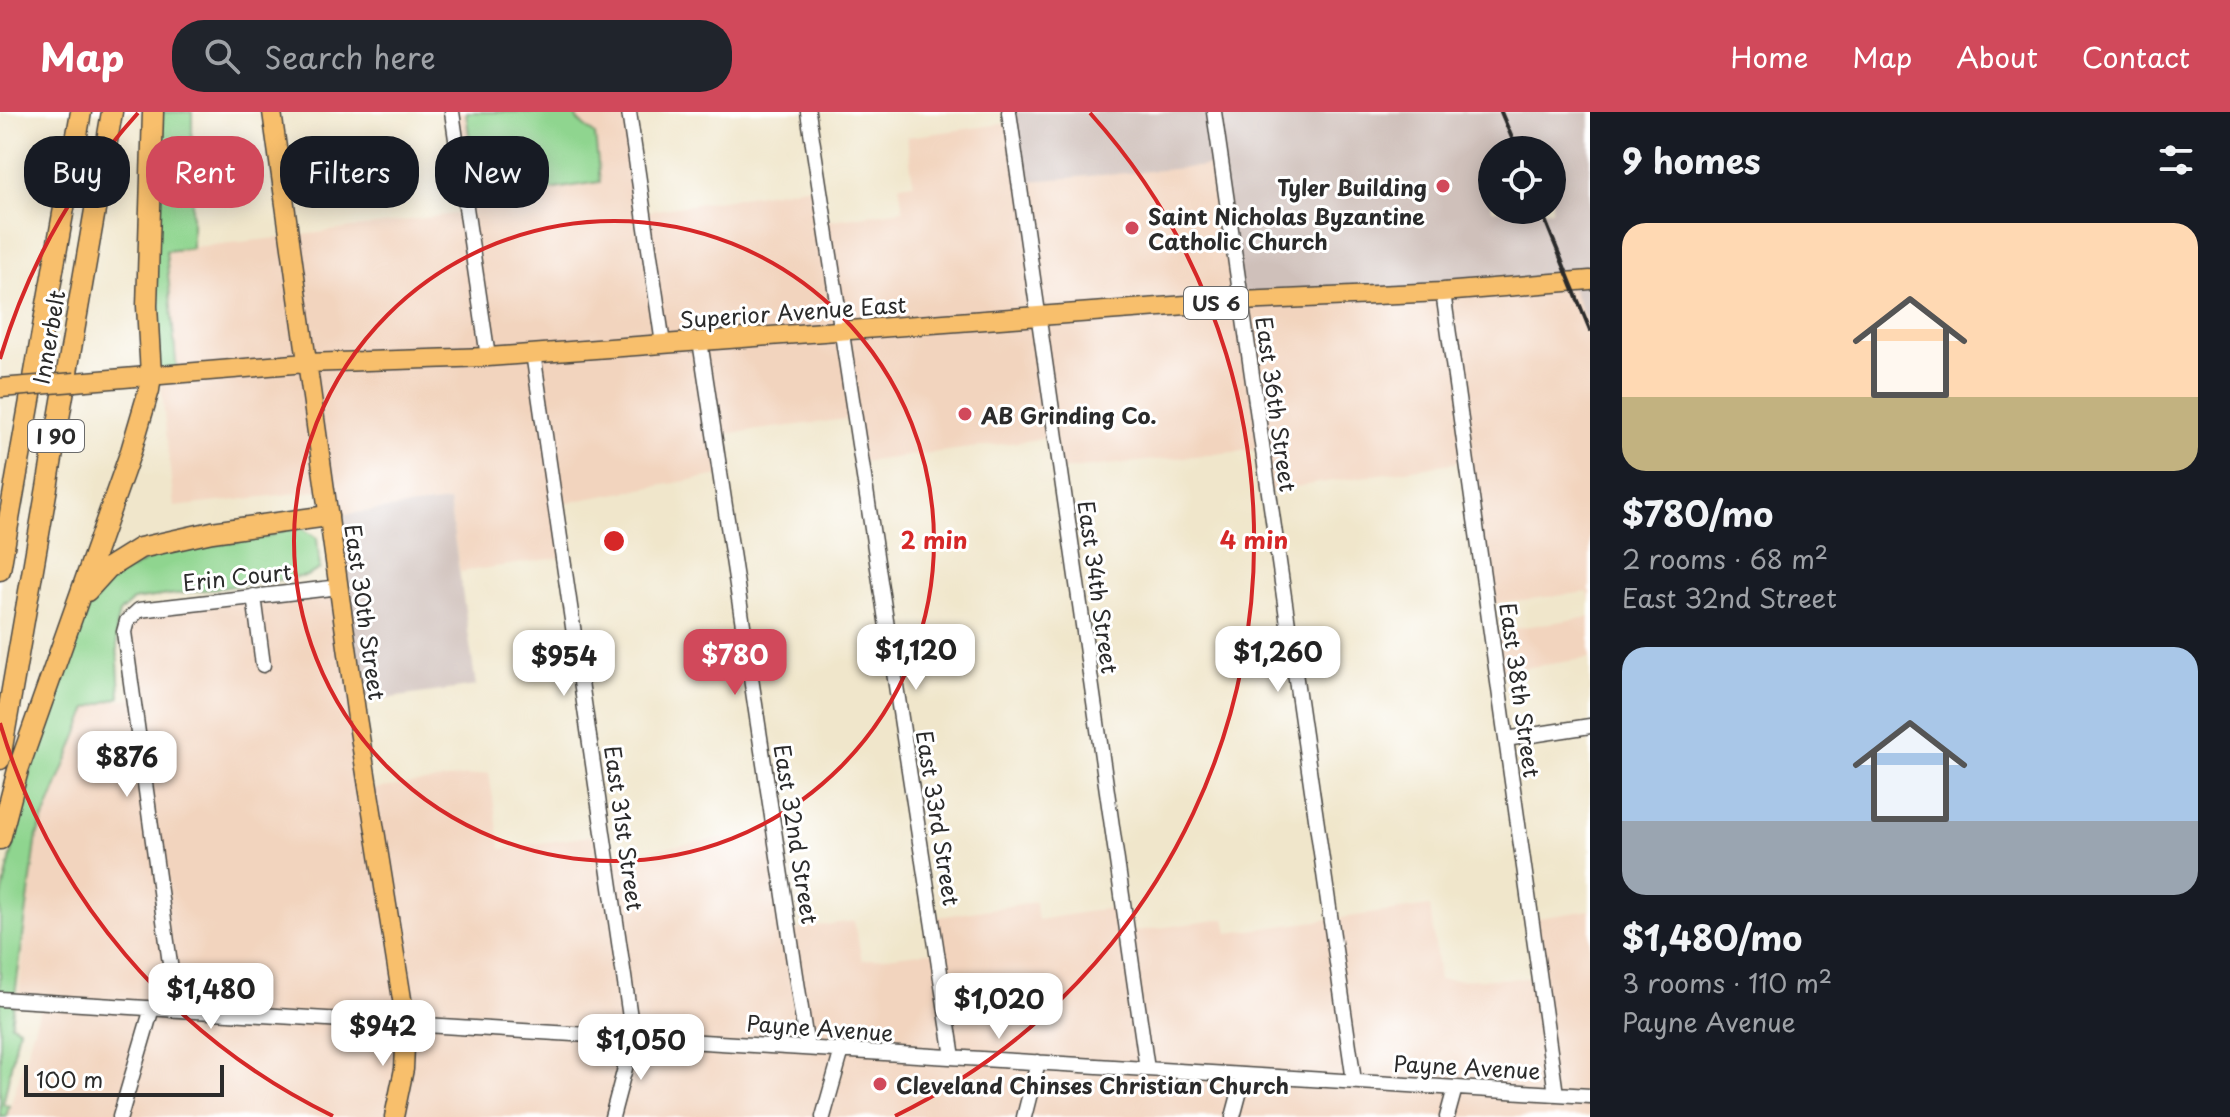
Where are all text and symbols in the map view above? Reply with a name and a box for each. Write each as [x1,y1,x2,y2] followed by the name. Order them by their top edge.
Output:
[172,20,732,92] search box
[40,28,124,85] text: Map
[200,34,244,78] icon: search
[264,34,436,79] text: Search here
[1730,35,1808,78] text: Home
[1852,35,1912,78] text: Map
[1956,35,2038,78] text: About
[2082,35,2190,78] text: Contact
[1622,134,1761,186] text: 9 homes
[24,136,130,208] chip: Buy
[146,136,264,208] chip: Rent
[280,136,419,208] chip: Filters
[435,136,549,208] chip: New
[1478,136,1566,224] map controls
[1478,136,1566,224] button: locate
[2154,138,2198,182] icon: filters
[1277,170,1427,203] place label: Tyler Building
[1434,177,1452,195] marker: Tyler Building
[1148,199,1425,257] place label: Saint Nicholas Byzantine Catholic Church
[1123,219,1141,237] marker: Saint Nicholas Byzantine Catholic Church
[1838,275,1982,419] icon: home
[23,287,73,387] street label: Innerbelt
[679,287,907,335] street label: Superior Avenue East
[1184,287,1248,319] road number: US 6
[1248,314,1306,494] street label: East 36th Street
[980,398,1156,431] place label: AB Grinding Co.
[956,405,974,423] marker: AB Grinding Co.
[28,420,84,452] road number: I 90
[1622,487,1773,539] text: $780/mo
[1071,498,1127,676] street label: East 34th Street
[900,521,968,557] text: 2 min
[1220,521,1288,557] text: 4 min
[337,522,395,702] street label: East 30th Street
[600,527,628,555] centre of rings
[1622,539,1828,578] text: 2 rooms · 68 m²
[181,554,293,598] street label: Erin Court
[1622,578,1837,617] text: East 32nd Street
[1492,600,1550,780] street label: East 38th Street
[851,624,981,692] pin: $1,120
[1213,626,1343,694] pin: $1,260
[688,629,782,697] pin: $780
[517,630,611,698] pin: $954
[875,630,957,669] text: $1,120
[1233,632,1323,671] text: $1,260
[702,635,768,674] text: $780
[531,636,597,675] text: $954
[1838,699,1982,843] icon: home
[909,728,969,908] street label: East 33rd Street
[80,731,174,799] pin: $876
[96,737,158,776] text: $876
[766,742,828,926] street label: East 32nd Street
[597,743,653,913] street label: East 31st Street
[1622,911,1802,963] text: $1,480/mo
[146,963,276,1031] pin: $1,480
[1622,963,1832,1002] text: 3 rooms · 110 m²
[166,969,256,1008] text: $1,480
[934,973,1064,1041] pin: $1,020
[954,979,1044,1018] text: $1,020
[336,1000,430,1068] pin: $942
[1622,1002,1796,1041] text: Payne Avenue
[746,1005,894,1049] street label: Payne Avenue
[349,1006,417,1045] text: $942
[576,1014,706,1082] pin: $1,050
[596,1020,686,1059] text: $1,050
[1393,1046,1541,1086] street label: Payne Avenue
[24,1061,224,1097] scale bar
[36,1062,103,1095] text: 100 m
[896,1068,1289,1101] place label: Cleveland Chinses Christian Church
[871,1075,889,1093] marker: Cleveland Chinses Christian Church

